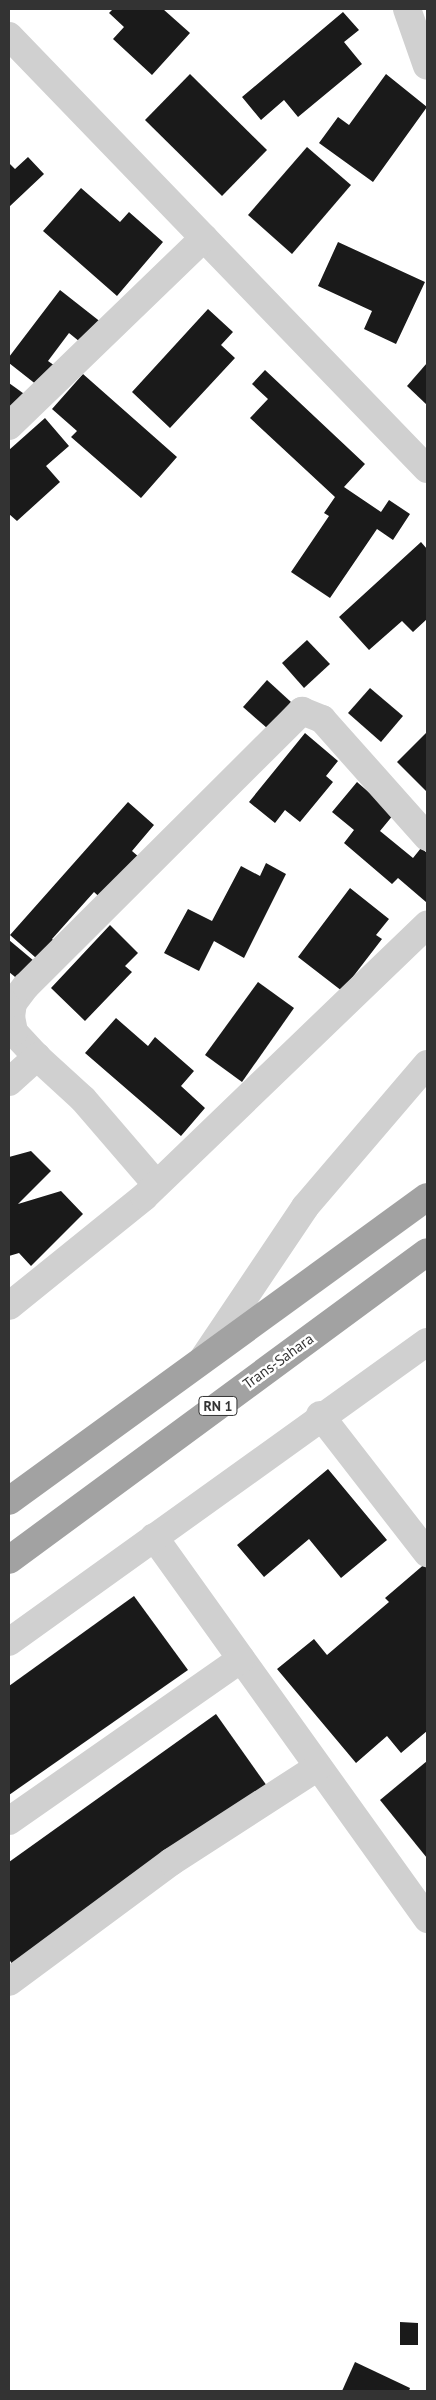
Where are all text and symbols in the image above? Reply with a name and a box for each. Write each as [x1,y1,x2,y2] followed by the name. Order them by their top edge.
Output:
[239,1329,317,1393] street label: Trans-Sahara
[198,1394,238,1418] road number: RN 1

